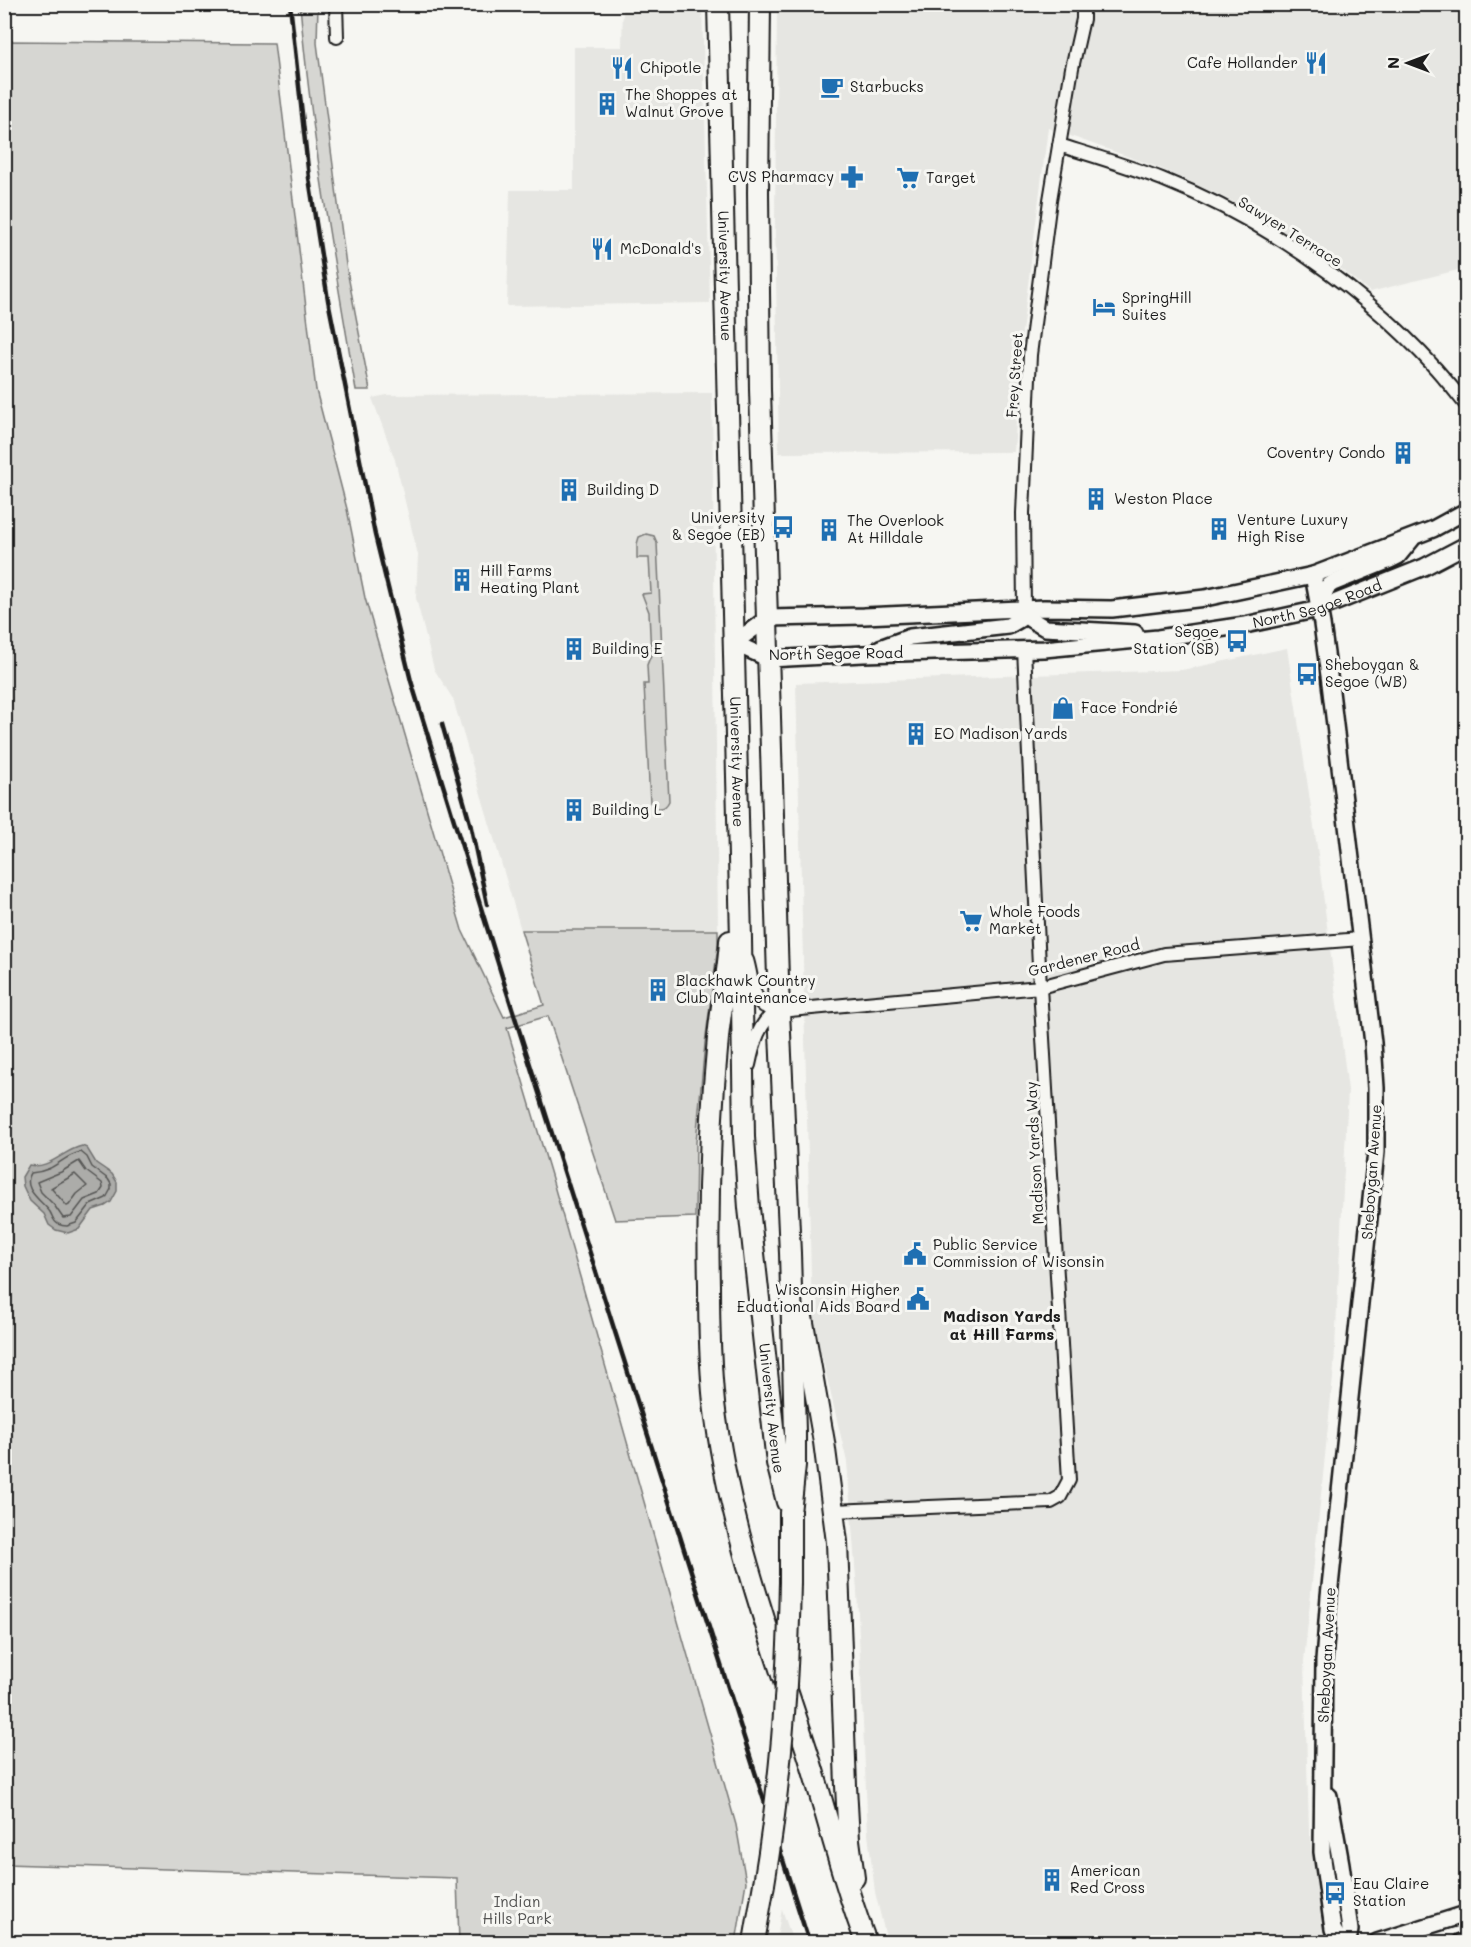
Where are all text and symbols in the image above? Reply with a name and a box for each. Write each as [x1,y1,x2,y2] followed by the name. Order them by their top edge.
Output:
[1378,33,1438,93] north arrow
[1303,50,1329,76] restaurant icon: Cafe Hollander
[1187,52,1298,72] place label: Cafe Hollander
[609,55,635,81] restaurant icon: Chipotle
[640,57,702,77] place label: Chipotle
[1382,57,1403,69] text: N
[819,74,845,100] cafe icon: Starbucks
[850,76,924,96] place label: Starbucks
[625,84,738,121] place label: The Shoppes at Walnut Grove
[594,91,620,117] building icon: The Shoppes at Walnut Grove
[839,164,865,190] pharmacy icon: CVS Pharmacy
[895,165,921,191] supermarket icon: Target
[728,166,834,186] place label: CVS Pharmacy
[926,167,976,187] place label: Target
[1235,191,1346,271] street label: Sawyer Terrace
[714,210,737,342] street label: University Avenue
[589,236,615,262] restaurant icon: McDonald's
[620,238,702,258] place label: McDonald's
[1122,287,1192,324] place label: SpringHill Suites
[1091,294,1117,320] hotel icon: SpringHill Suites
[1001,332,1027,418] street label: Frey Street
[1390,440,1416,466] building icon: Coventry Condo
[1267,442,1385,462] place label: Coventry Condo
[556,477,582,503] building icon: Building D
[587,479,659,499] place label: Building D
[1083,486,1109,512] building icon: Weston Place
[1114,488,1213,508] place label: Weston Place
[672,507,765,544] place label: University & Segoe (EB)
[1237,509,1348,546] place label: Venture Luxury High Rise
[847,510,944,547] place label: The Overlook At Hilldale
[770,514,796,540] bus stop icon: University & Segoe (EB)
[1206,516,1232,542] building icon: Venture Luxury High Rise
[816,517,842,543] building icon: The Overlook At Hilldale
[480,560,580,597] place label: Hill Farms Heating Plant
[449,567,475,593] building icon: Hill Farms Heating Plant
[1251,574,1384,632] street label: North Segoe Road
[1133,621,1219,658] place label: Segoe Station (SB)
[1224,628,1250,654] bus stop icon: Segoe Station (SB)
[561,636,587,662] building icon: Building E
[592,638,663,658] place label: Building E
[769,642,903,664] street label: North Segoe Road
[1325,654,1419,691] place label: Sheboygan & Segoe (WB)
[1294,661,1320,687] bus stop icon: Sheboygan & Segoe (WB)
[1050,695,1076,721] shop icon: Face Fondrié
[726,696,749,827] street label: University Avenue
[1081,697,1178,717] place label: Face Fondrié
[903,721,929,747] building icon: EO Madison Yards
[934,723,1067,743] place label: EO Madison Yards
[561,797,587,823] building icon: Building L
[592,799,662,819] place label: Building L
[989,901,1080,938] place label: Whole Foods Market
[958,908,984,934] supermarket icon: Whole Foods Market
[1026,934,1142,981] street label: Gardener Road
[676,970,816,1007] place label: Blackhawk Country Club Maintenance
[645,977,671,1003] building icon: Blackhawk Country Club Maintenance
[1020,1081,1048,1225] street label: Madison Yards Way
[1356,1104,1386,1240] street label: Sheboygan Avenue
[933,1234,1104,1271] place label: Public Service Commission of Wisonsin
[902,1241,928,1267] public building icon: Public Service Commission of Wisonsin
[737,1279,900,1316] place label: Wisconsin Higher Eduational Aids Board
[905,1286,931,1312] public building icon: Wisconsin Higher Eduational Aids Board
[943,1305,1061,1344] district label: Madison Yards at Hill Farms
[755,1342,790,1475] street label: University Avenue
[1312,1587,1340,1723] street label: Sheboygan Avenue
[1070,1860,1145,1897] place label: American Red Cross
[1039,1867,1065,1893] building icon: American Red Cross
[1353,1873,1429,1910] place label: Eau Claire Station
[1322,1880,1348,1906] bus stop icon: Eau Claire Station
[483,1891,551,1928] park label: Indian Hills Park

